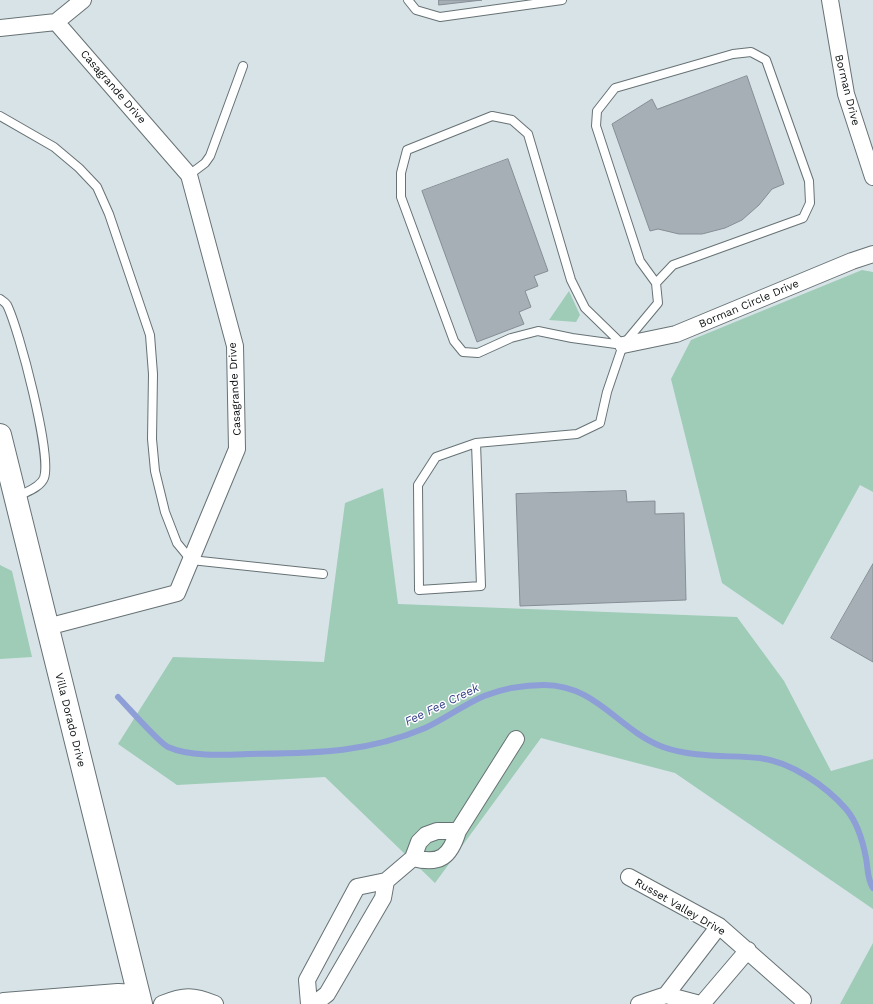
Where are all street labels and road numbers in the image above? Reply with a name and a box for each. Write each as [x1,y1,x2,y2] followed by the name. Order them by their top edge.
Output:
[77,47,149,127] street label: Casagrande Drive
[832,53,862,127] street label: Borman Drive
[697,277,801,331] street label: Borman Circle Drive
[226,342,244,436] street label: Casagrande Drive
[52,672,88,768] street label: Villa Dorado Drive
[632,876,728,938] street label: Russet Valley Drive

